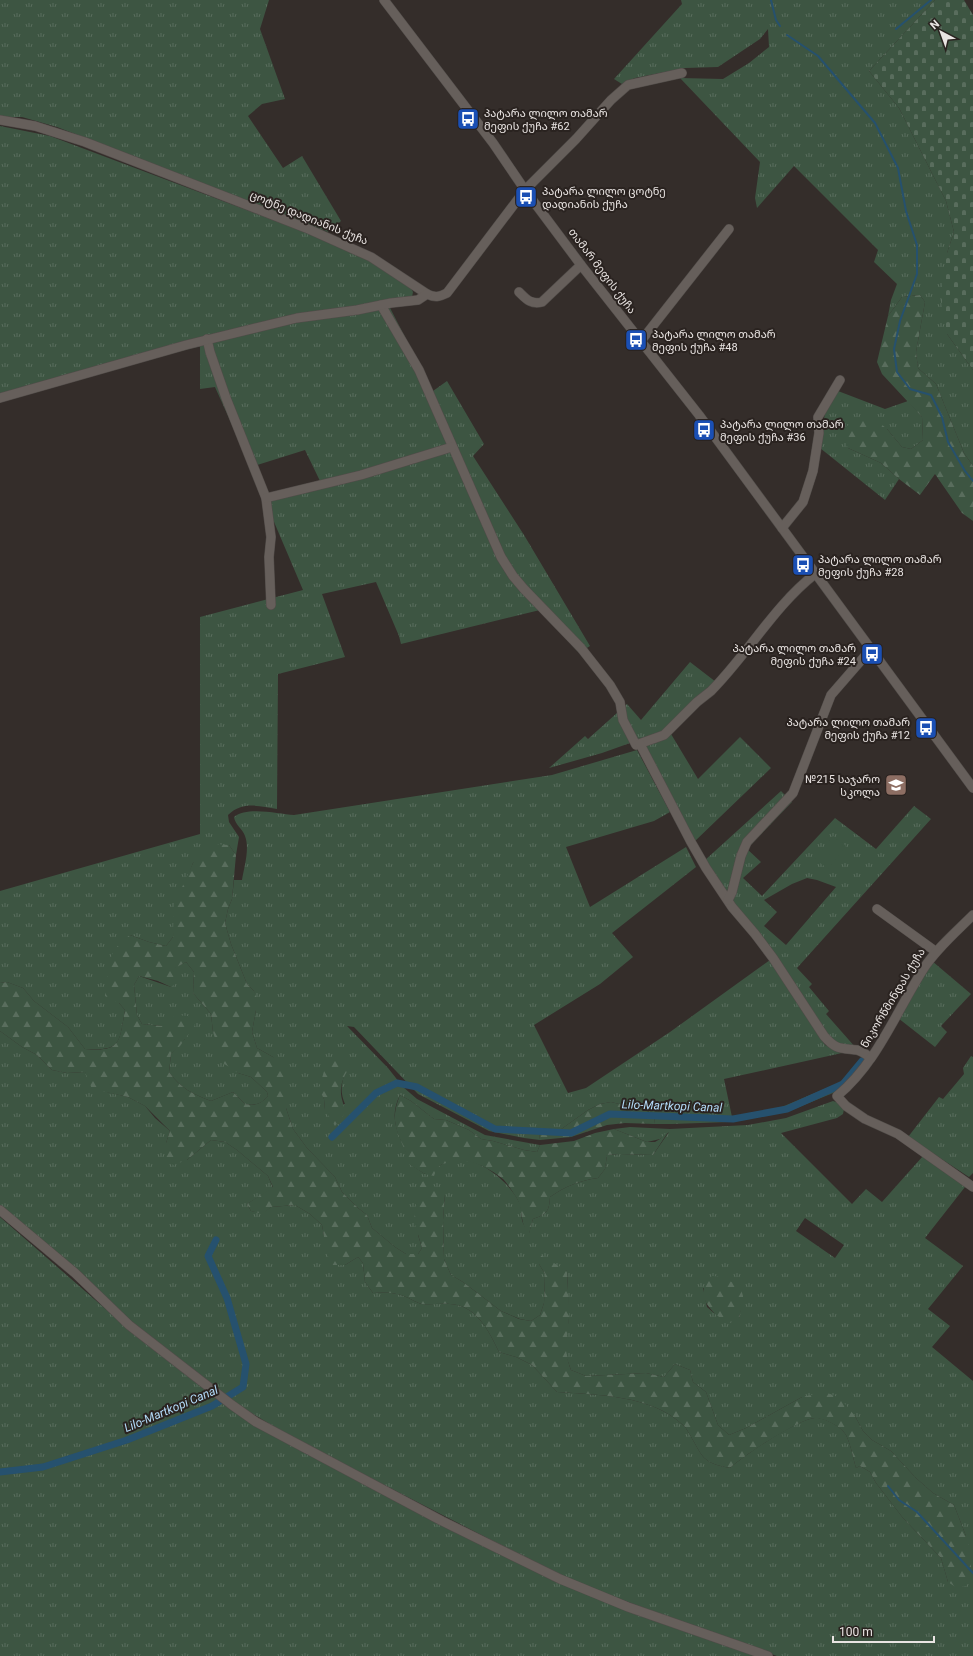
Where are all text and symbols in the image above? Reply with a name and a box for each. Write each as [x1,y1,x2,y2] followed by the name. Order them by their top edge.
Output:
[921,12,961,52] north arrow
[928,17,942,32] text: N
[455,106,481,132] bus stop icon: პატარა ლილო თამარ მეფის ქუჩა #62
[484,107,608,133] place label: პატარა ლილო თამარ მეფის ქუჩა #62
[513,184,539,210] bus stop icon: პატარა ლილო ცოტნე დადიანის ქუჩა
[542,185,666,211] place label: პატარა ლილო ცოტნე დადიანის ქუჩა
[248,188,370,248] street label: ცოტნე დადიანის ქუჩა
[566,226,638,316] street label: თამარ მეფის ქუჩა
[623,327,649,353] bus stop icon: პატარა ლილო თამარ მეფის ქუჩა #48
[652,328,776,354] place label: პატარა ლილო თამარ მეფის ქუჩა #48
[691,417,717,443] bus stop icon: პატარა ლილო თამარ მეფის ქუჩა #36
[720,418,844,444] place label: პატარა ლილო თამარ მეფის ქუჩა #36
[790,552,816,578] bus stop icon: პატარა ლილო თამარ მეფის ქუჩა #28
[818,553,942,579] place label: პატარა ლილო თამარ მეფის ქუჩა #28
[859,641,885,667] bus stop icon: პატარა ლილო თამარ მეფის ქუჩა #24
[732,642,856,668] place label: პატარა ლილო თამარ მეფის ქუჩა #24
[913,715,939,741] bus stop icon: პატარა ლილო თამარ მეფის ქუჩა #12
[786,716,910,742] place label: პატარა ლილო თამარ მეფის ქუჩა #12
[883,772,909,798] school or university icon: №215 საჯარო სკოლა
[805,773,880,799] place label: №215 საჯარო სკოლა
[858,946,928,1050] street label: ნიკორწმინდას ქუჩა
[621,1097,723,1115] water label: Lilo-Martkopi Canal
[122,1383,220,1435] water label: Lilo-Martkopi Canal
[833,1618,934,1644] scale bar
[839,1625,873,1639] text: 100 m

